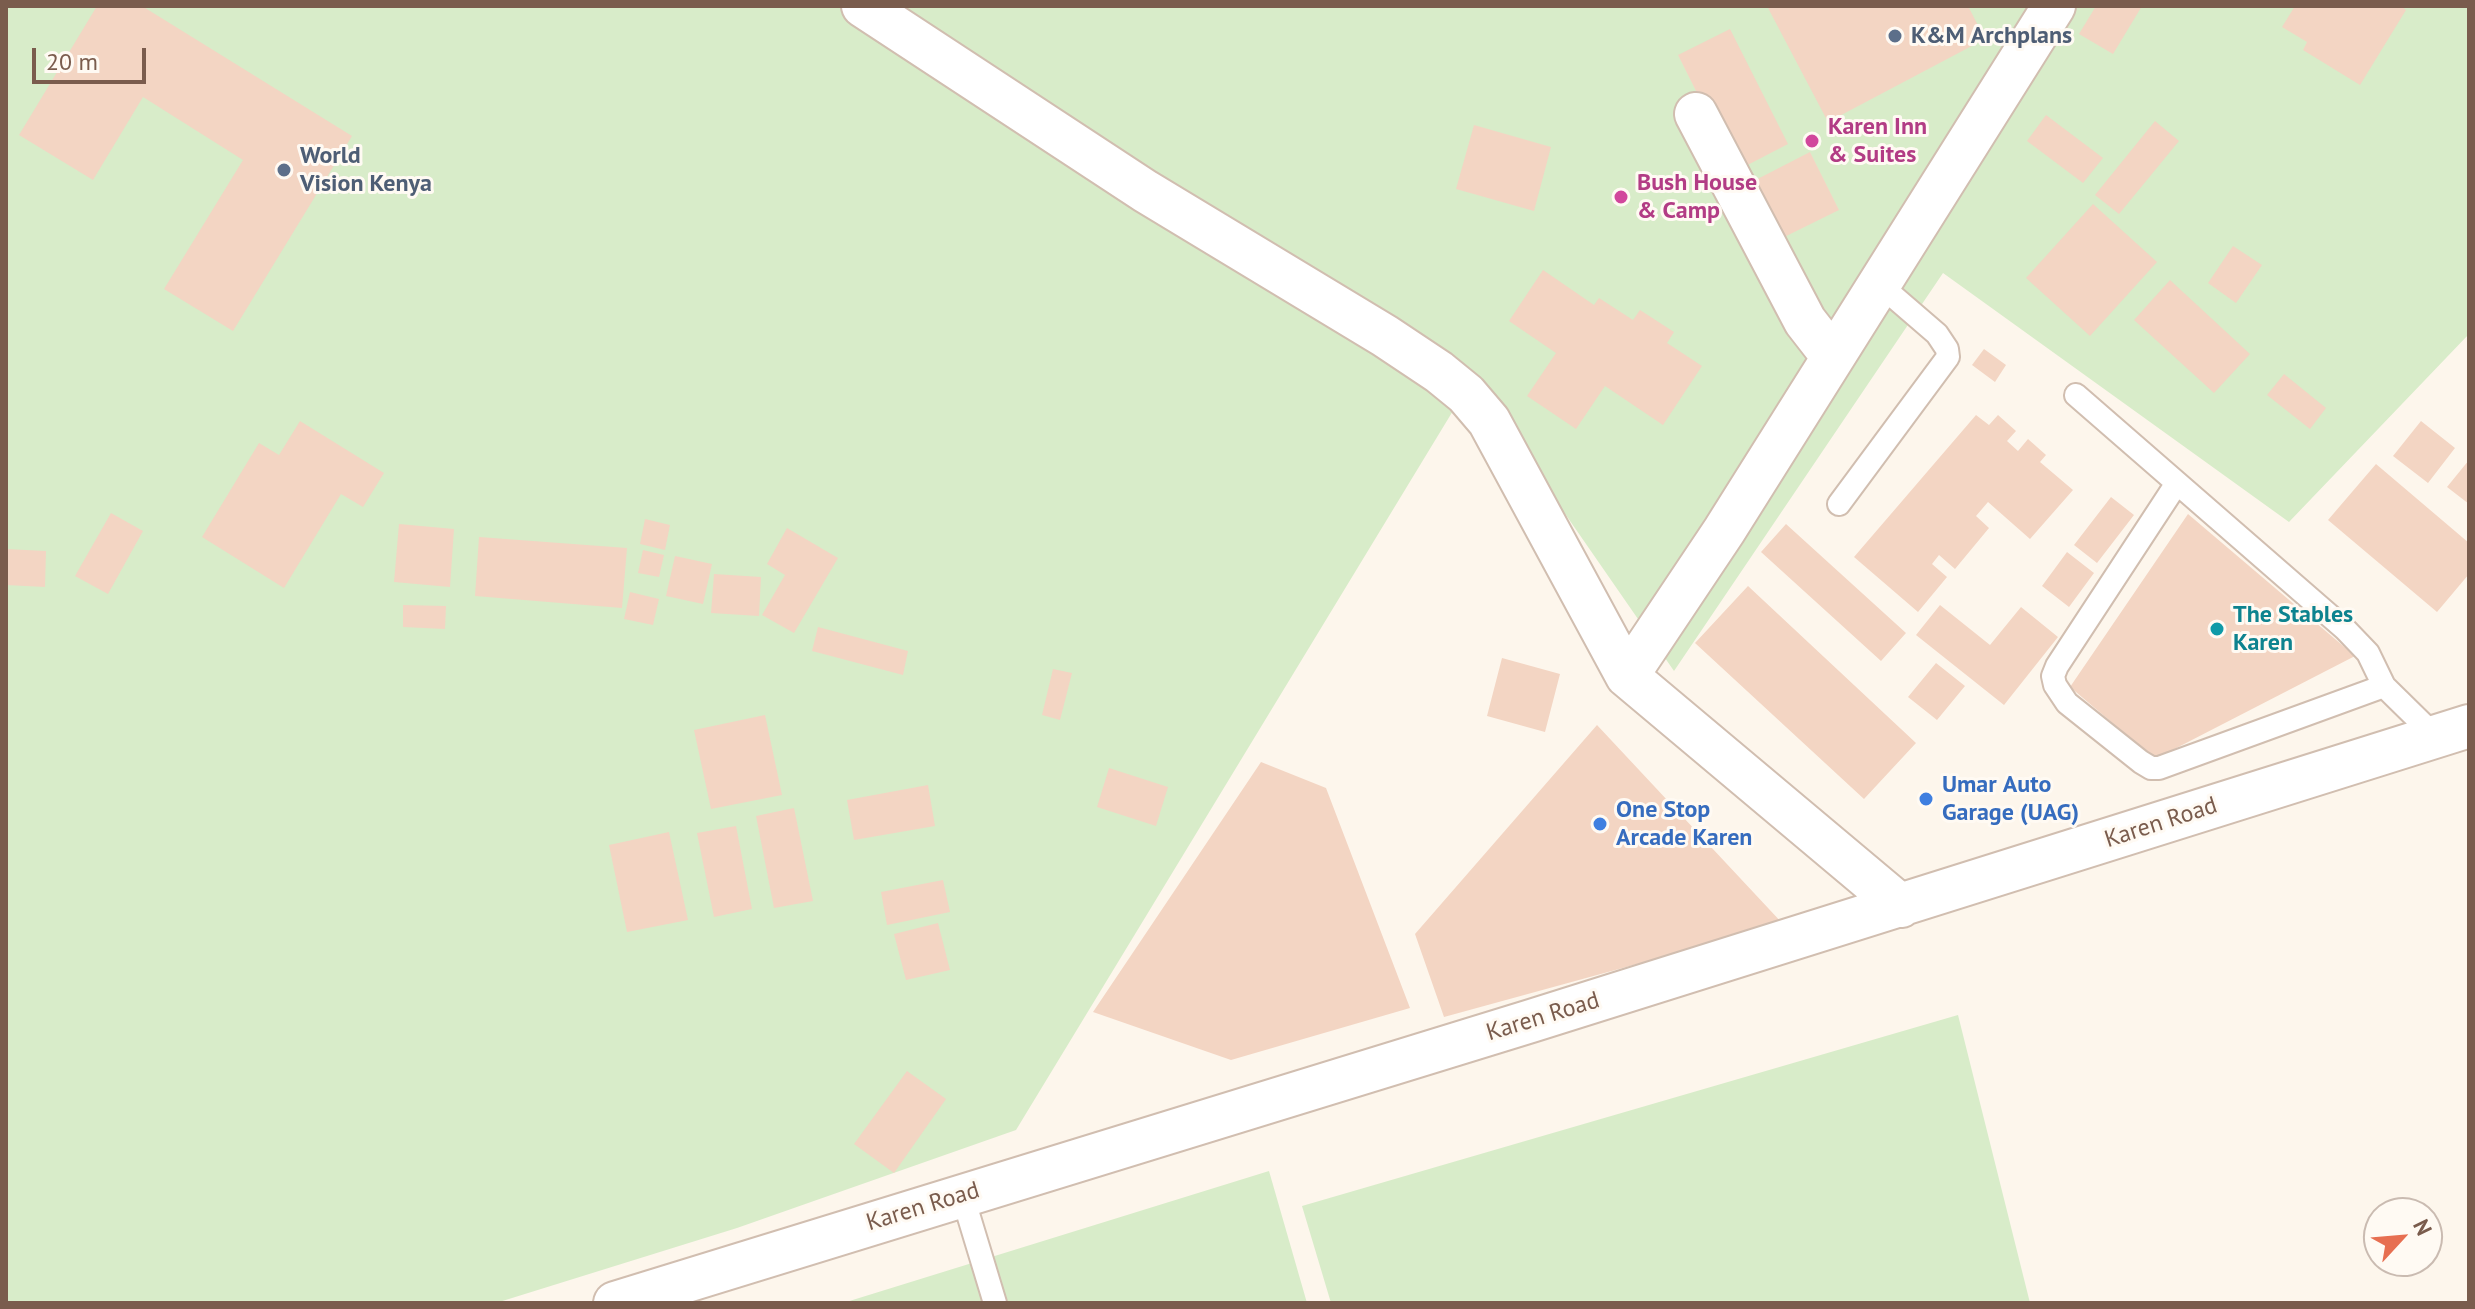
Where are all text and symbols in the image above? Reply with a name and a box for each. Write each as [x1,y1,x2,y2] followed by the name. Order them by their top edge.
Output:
[1911,22,2072,50] place label: K&M Archplans
[1886,27,1904,45] marker: K&M Archplans
[36,32,150,82] scale bar
[46,46,98,77] text: 20 m
[1828,113,1927,169] place label: Karen Inn & Suites
[1803,132,1821,150] marker: Karen Inn & Suites
[300,142,432,198] place label: World Vision Kenya
[275,161,293,179] marker: World Vision Kenya
[1637,169,1757,225] place label: Bush House & Camp
[1612,188,1630,206] marker: Bush House & Camp
[2233,601,2353,657] place label: The Stables Karen
[2208,620,2226,638] marker: The Stables Karen
[1942,771,2079,827] place label: Umar Auto Garage (UAG)
[1917,790,1935,808] marker: Umar Auto Garage (UAG)
[2101,791,2221,855] street label: Karen Road
[1616,796,1752,852] place label: One Stop Arcade Karen
[1591,815,1609,833] marker: One Stop Arcade Karen
[1483,986,1603,1048] street label: Karen Road
[863,1176,983,1238] street label: Karen Road
[2363,1197,2443,1277] north arrow
[2407,1215,2439,1240] text: N

